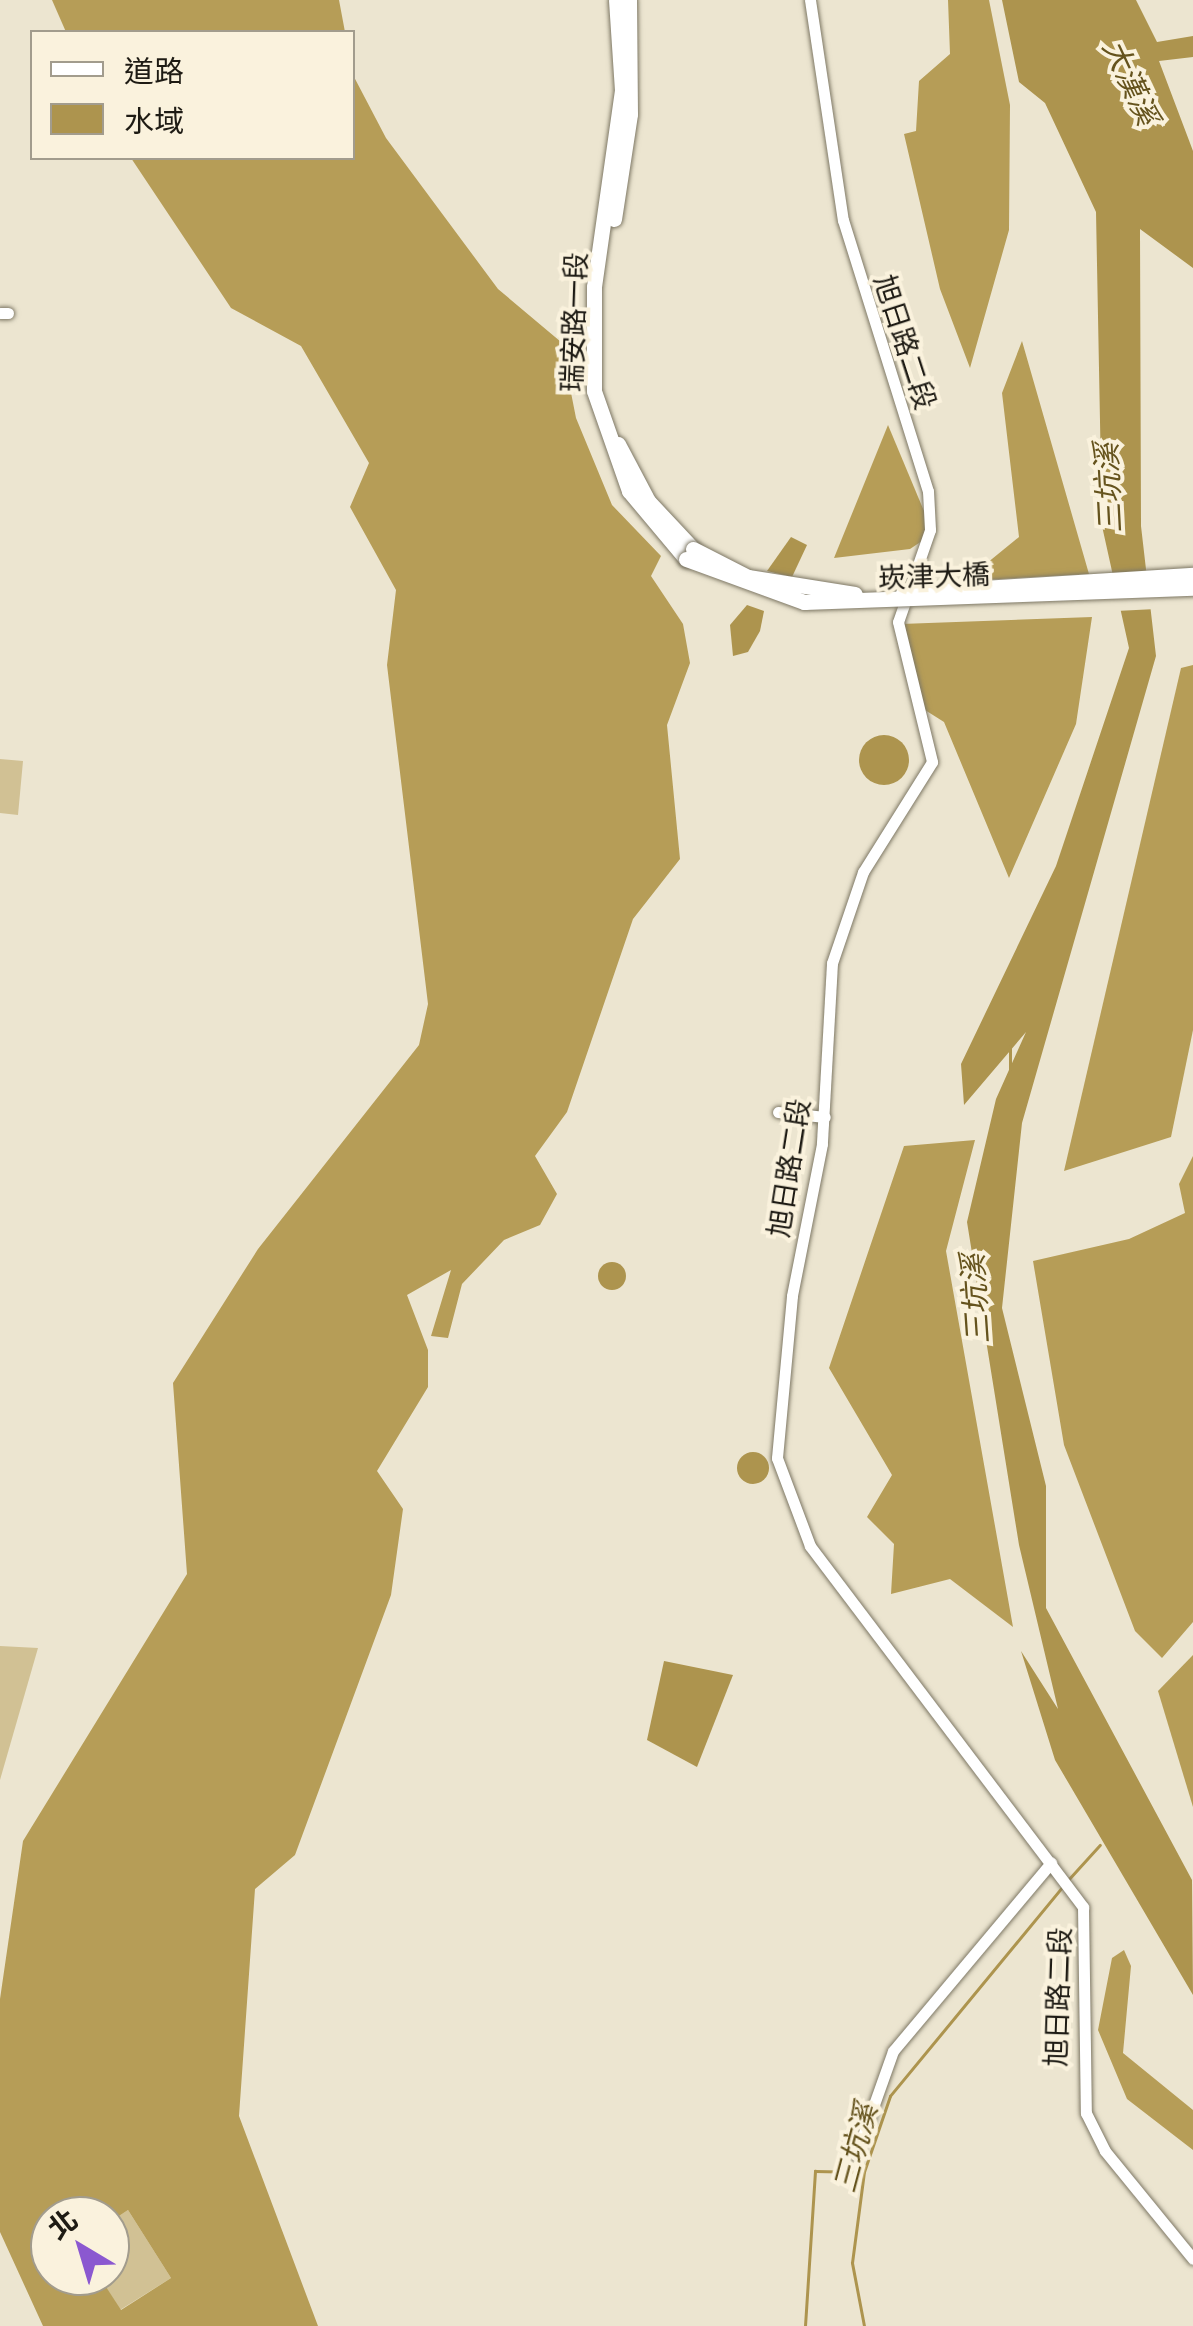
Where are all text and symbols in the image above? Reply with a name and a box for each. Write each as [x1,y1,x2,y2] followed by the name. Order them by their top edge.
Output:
[30,30,355,160] legend
[1096,34,1166,130] water label: 大漢溪
[124,51,184,91] text: 道路
[124,101,184,141] text: 水域
[555,251,593,393] street label: 瑞安路一段
[867,270,943,414] street label: 旭日路二段
[1088,442,1128,534] water label: 三坑溪
[877,557,991,595] street label: 崁津大橋
[761,1096,817,1240] street label: 旭日路二段
[954,1253,996,1345] water label: 三坑溪
[1039,1926,1077,2068] street label: 旭日路二段
[826,2100,884,2196] water label: 三坑溪
[30,2196,130,2296] north arrow
[40,2200,85,2247] text: 北

